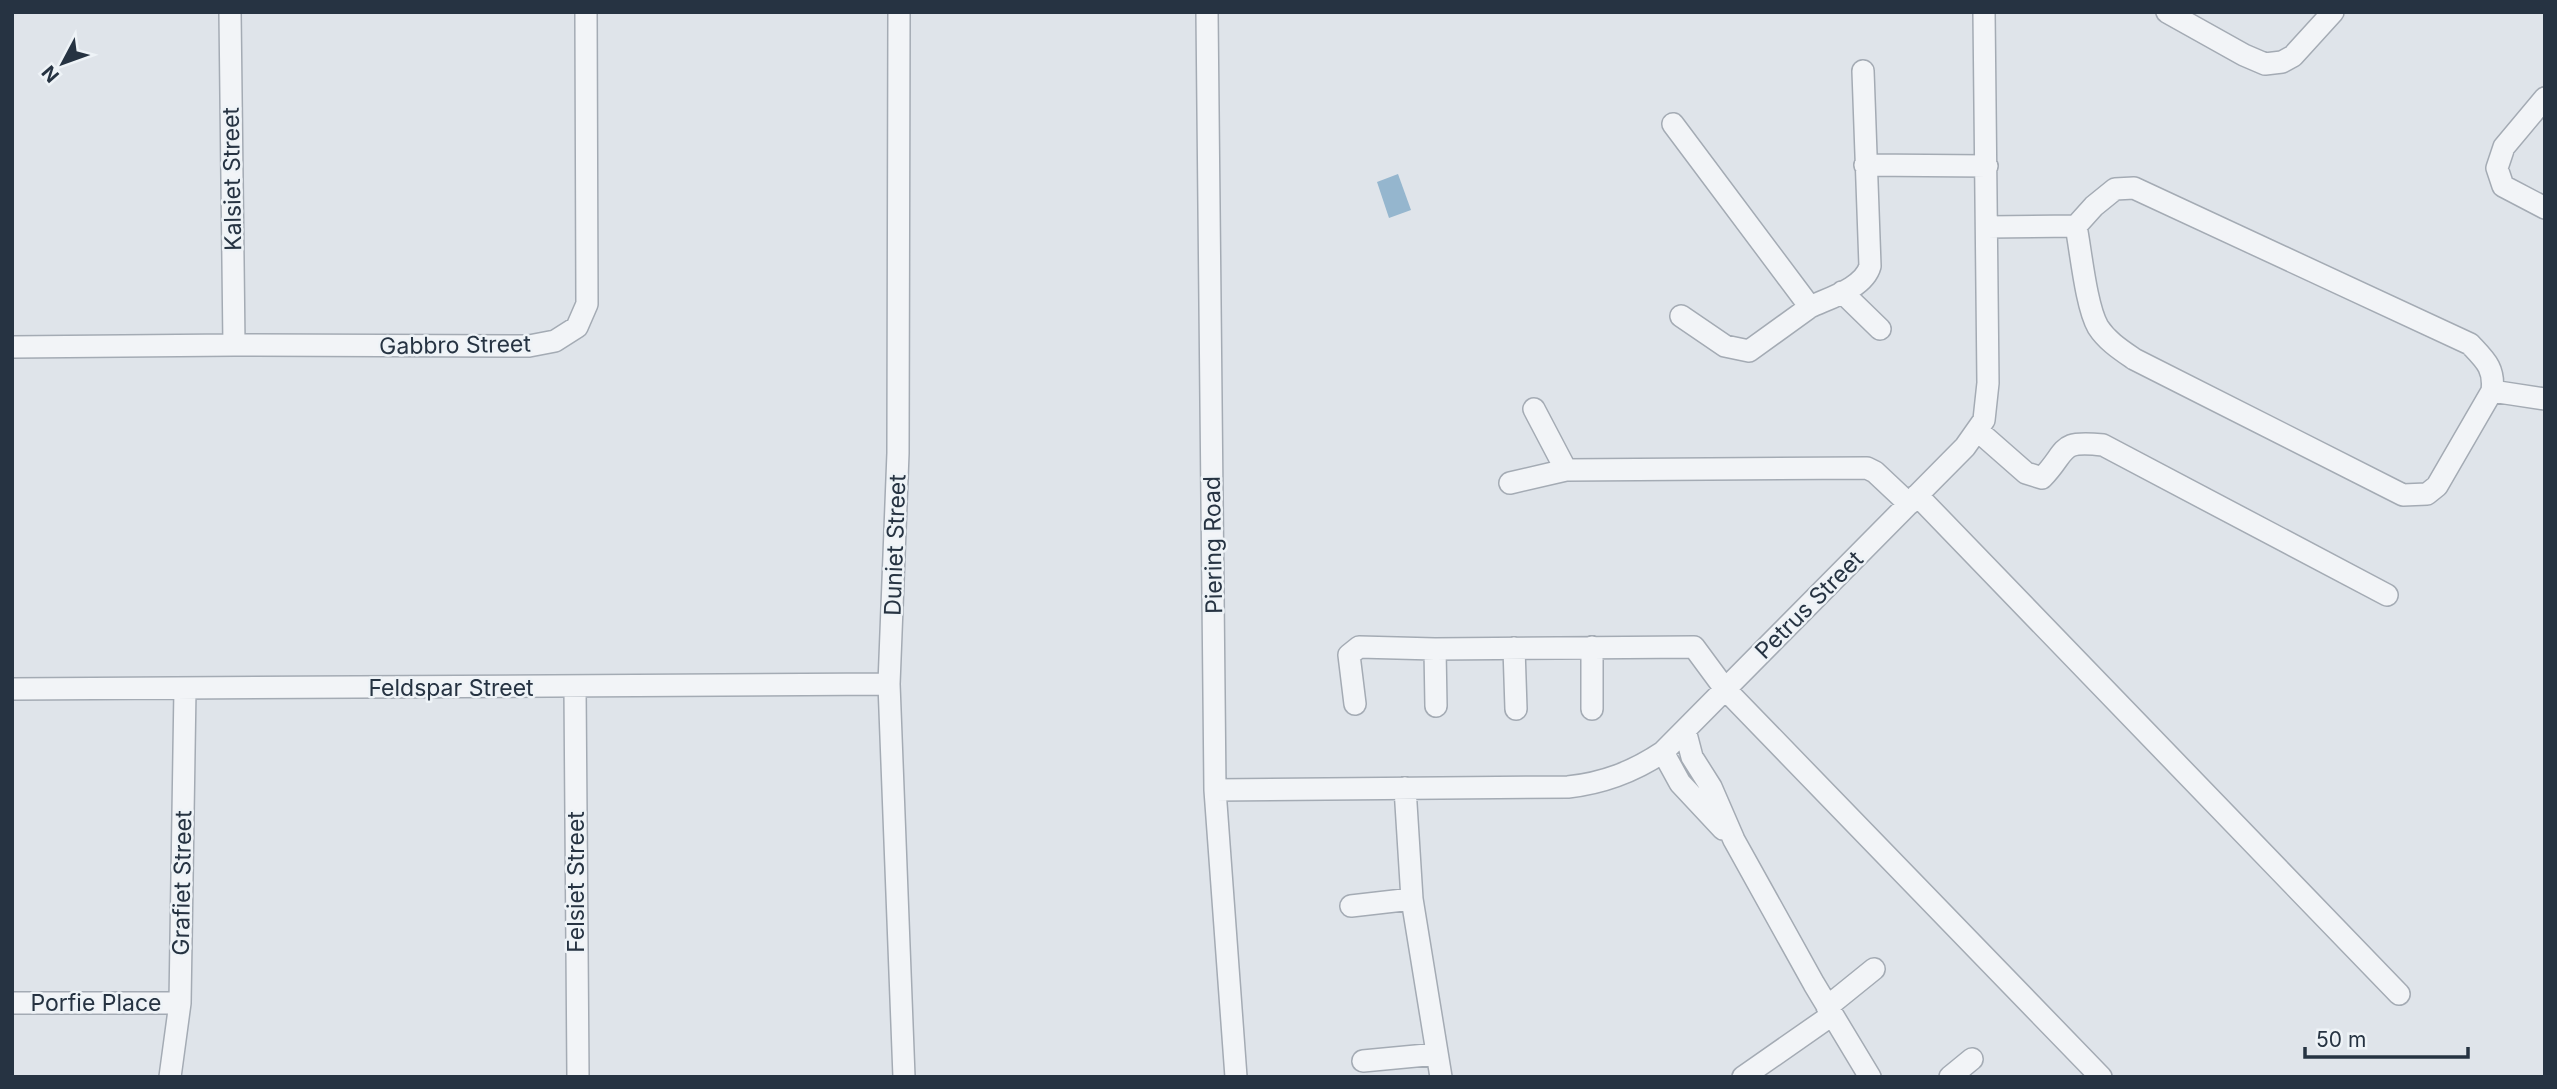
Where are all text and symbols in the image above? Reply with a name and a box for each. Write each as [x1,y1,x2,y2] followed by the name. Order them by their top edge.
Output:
[28,28,98,98] north arrow
[37,61,64,87] text: N
[217,106,247,251] street label: Kalsiet Street
[379,330,532,360] street label: Gabbro Street
[879,473,911,616] street label: Duniet Street
[1198,476,1228,614] street label: Piering Road
[1749,545,1869,665] street label: Petrus Street
[368,674,534,702] street label: Feldspar Street
[167,810,197,956] street label: Grafiet Street
[562,811,590,953] street label: Felsiet Street
[30,989,162,1017] street label: Porfie Place
[2305,1016,2468,1060] scale bar
[2316,1027,2366,1052] text: 50 m

